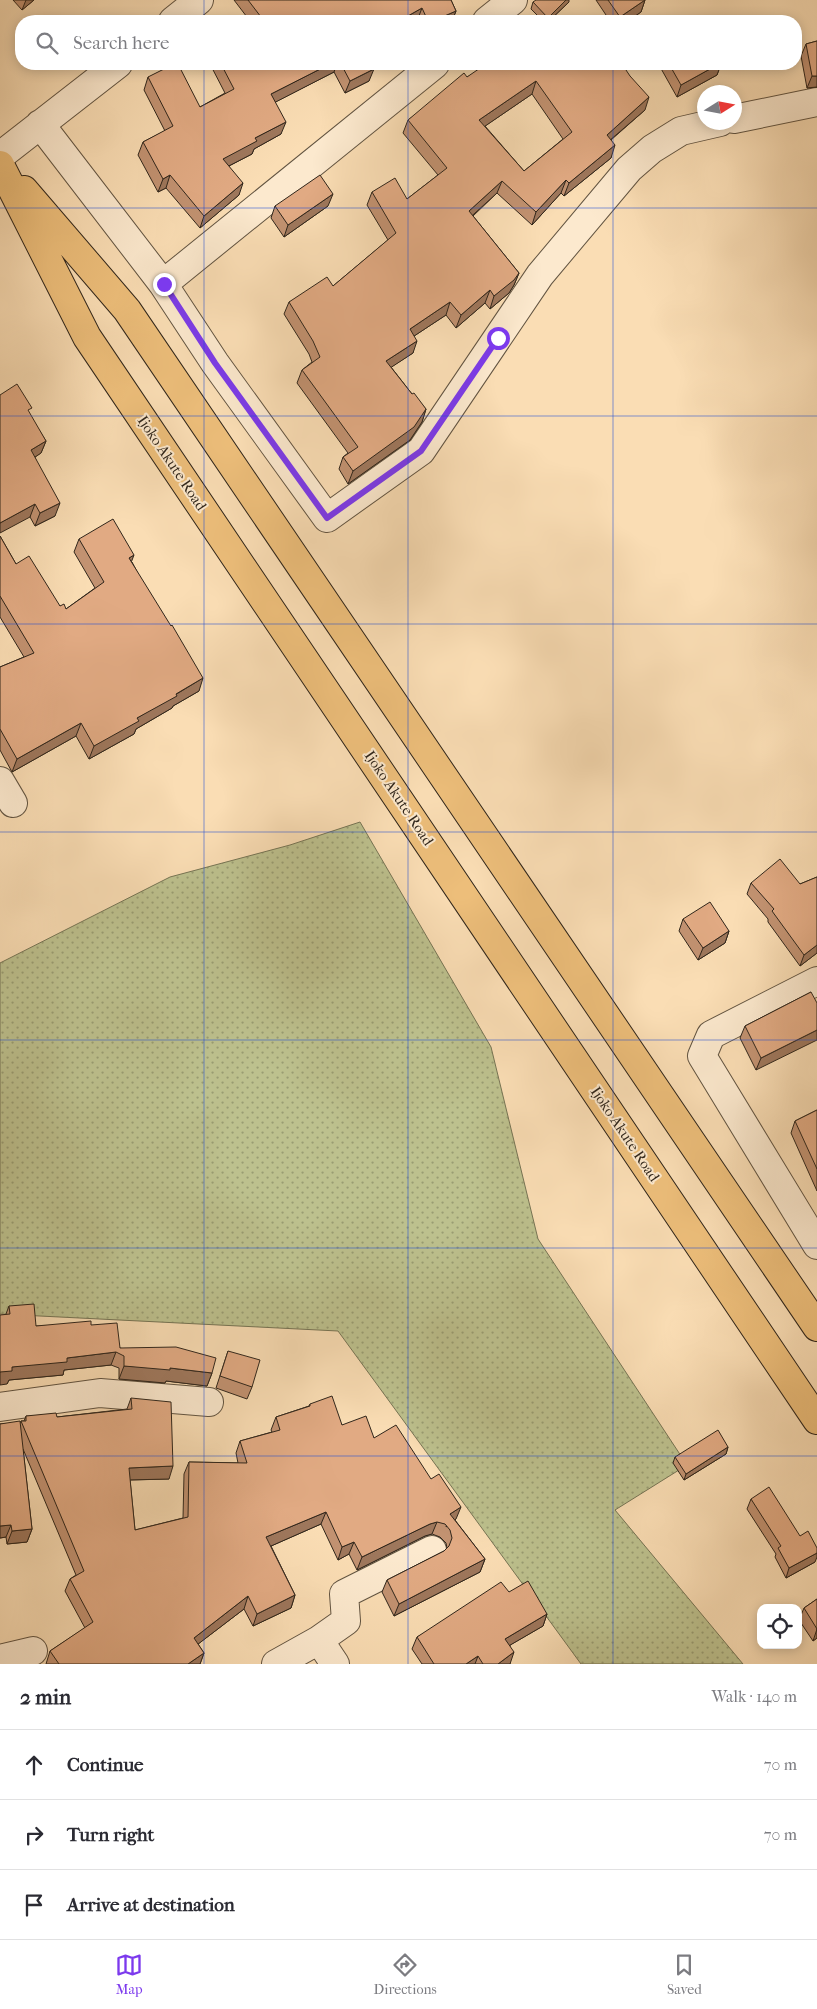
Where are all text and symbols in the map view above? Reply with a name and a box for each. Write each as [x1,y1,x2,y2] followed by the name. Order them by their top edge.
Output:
[15,15,802,70] search box
[33,29,61,57] icon: search
[73,32,169,54] text: Search here
[697,85,742,130] north arrow
[153,273,176,296] route end
[487,327,510,350] route start
[134,412,211,515] street label: Ijoko Akute Road
[361,747,438,850] street label: Ijoko Akute Road
[587,1083,664,1186] street label: Ijoko Akute Road
[757,1604,802,1649] map controls
[757,1604,802,1649] button: locate
[20,1685,71,1709] text: 2 min
[712,1687,797,1706] text: Walk · 140 m
[20,1751,48,1779] icon: ahead
[67,1754,143,1776] text: Continue
[764,1755,797,1774] text: 70 m
[20,1821,48,1849] icon: right
[67,1824,154,1846] text: Turn right
[764,1825,797,1844] text: 70 m
[20,1891,48,1919] icon: arrive
[67,1894,235,1916] text: Arrive at destination
[115,1951,143,1998] tab: Map
[374,1951,437,1998] tab: Directions
[667,1951,702,1998] tab: Saved

